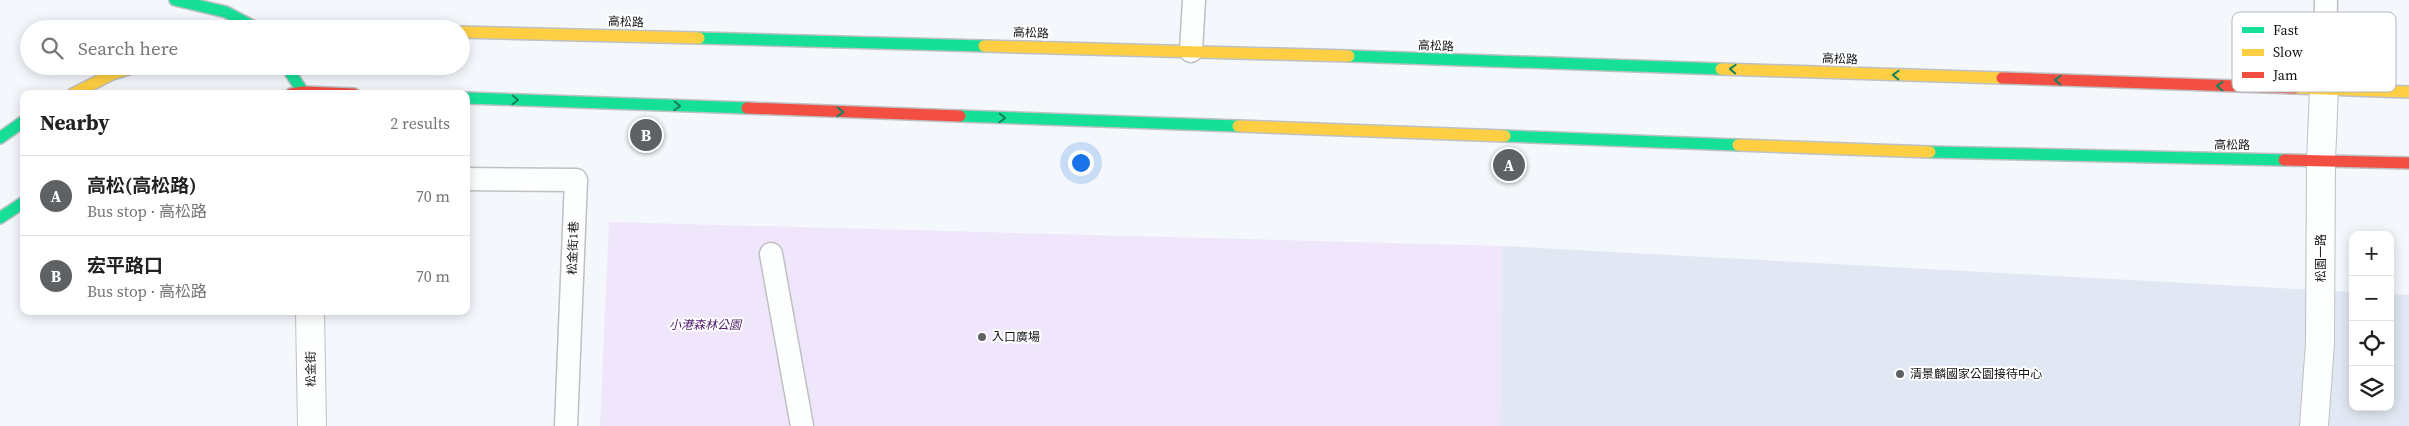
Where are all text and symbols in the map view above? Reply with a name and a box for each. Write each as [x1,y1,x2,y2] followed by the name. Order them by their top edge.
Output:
[2232,12,2396,92] legend
[608,13,644,31] street label: 高松路
[20,20,470,75] search box
[2273,20,2299,40] text: Fast
[1013,24,1049,42] street label: 高松路
[38,34,66,62] icon: search
[78,35,178,61] text: Search here
[1418,37,1454,55] street label: 高松路
[2273,42,2303,62] text: Slow
[1822,50,1858,68] street label: 高松路
[1729,64,1737,75] one-way arrow
[2272,65,2298,85] text: Jam
[1891,70,1899,80] one-way arrow
[2054,75,2062,86] one-way arrow
[2216,80,2224,91] one-way arrow
[511,94,519,105] one-way arrow
[674,100,682,111] one-way arrow
[836,106,844,117] one-way arrow
[40,108,110,137] text: Nearby
[390,112,450,134] text: 2 results
[998,113,1006,123] one-way arrow
[630,116,662,154] pin: B
[2214,137,2250,153] street label: 高松路
[1493,146,1525,184] pin: A
[1068,150,1094,176] your location
[87,172,196,198] text: 高松(高松路)
[51,185,61,207] text: A
[416,185,450,207] text: 70 m
[87,200,207,222] text: Bus stop · 高松路
[564,221,582,275] street label: 松金街1巷
[2349,231,2394,411] map controls
[2349,231,2394,276] button: +
[2313,234,2329,282] street label: 松園一路
[87,252,163,278] text: 宏平路口
[51,265,61,287] text: B
[416,265,450,287] text: 70 m
[2349,276,2394,321] button: −
[87,280,207,302] text: Bus stop · 高松路
[669,317,743,333] park label: 小港森林公園
[2349,321,2394,366] button: locate
[992,329,1040,345] place label: 入口廣場
[976,331,988,343] marker: 入口廣場
[303,351,319,387] street label: 松金街
[1910,366,2042,382] place label: 清景麟國家公園接待中心
[2349,366,2394,411] button: layers
[1894,368,1906,380] marker: 清景麟國家公園接待中心

